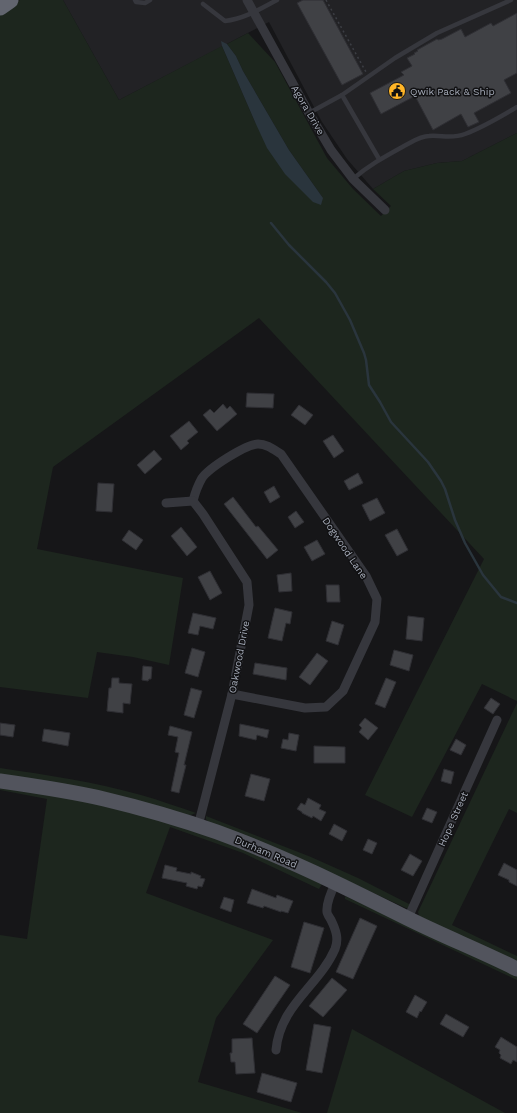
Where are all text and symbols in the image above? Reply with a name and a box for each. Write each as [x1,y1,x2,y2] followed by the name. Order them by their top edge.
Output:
[387,81,407,101] public building icon: Qwik Pack & Ship
[289,83,327,137] street label: Agora Drive
[410,86,495,97] place label: Qwik Pack & Ship
[320,515,370,581] street label: Dogwood Lane
[227,620,251,694] street label: Oakwood Drive
[436,789,470,848] street label: Hope Street
[233,834,299,870] street label: Durham Road

